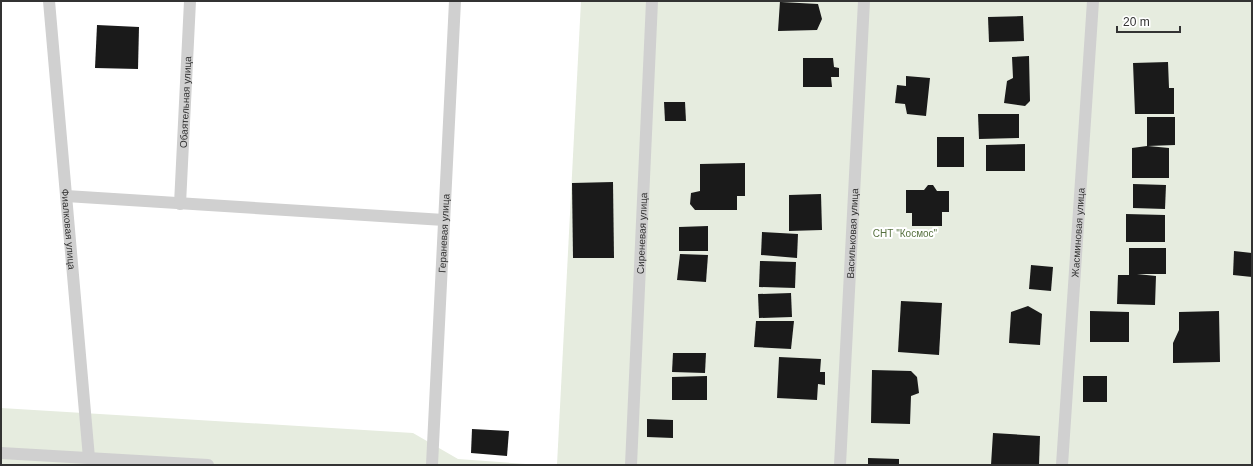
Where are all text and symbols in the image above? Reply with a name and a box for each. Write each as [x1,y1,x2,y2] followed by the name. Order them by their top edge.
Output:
[1117,8,1180,34] scale bar
[1123,15,1150,29] text: 20 m
[178,56,193,148] street label: Обаятельная улица
[845,187,860,279] street label: Васильковая улица
[1070,187,1087,278] street label: Жасминовая улица
[59,188,78,271] street label: Фиалковая улица
[635,192,649,274] street label: Сиреневая улица
[437,193,451,273] street label: Гераневая улица
[873,228,938,239] park label: СНТ "Космос"

